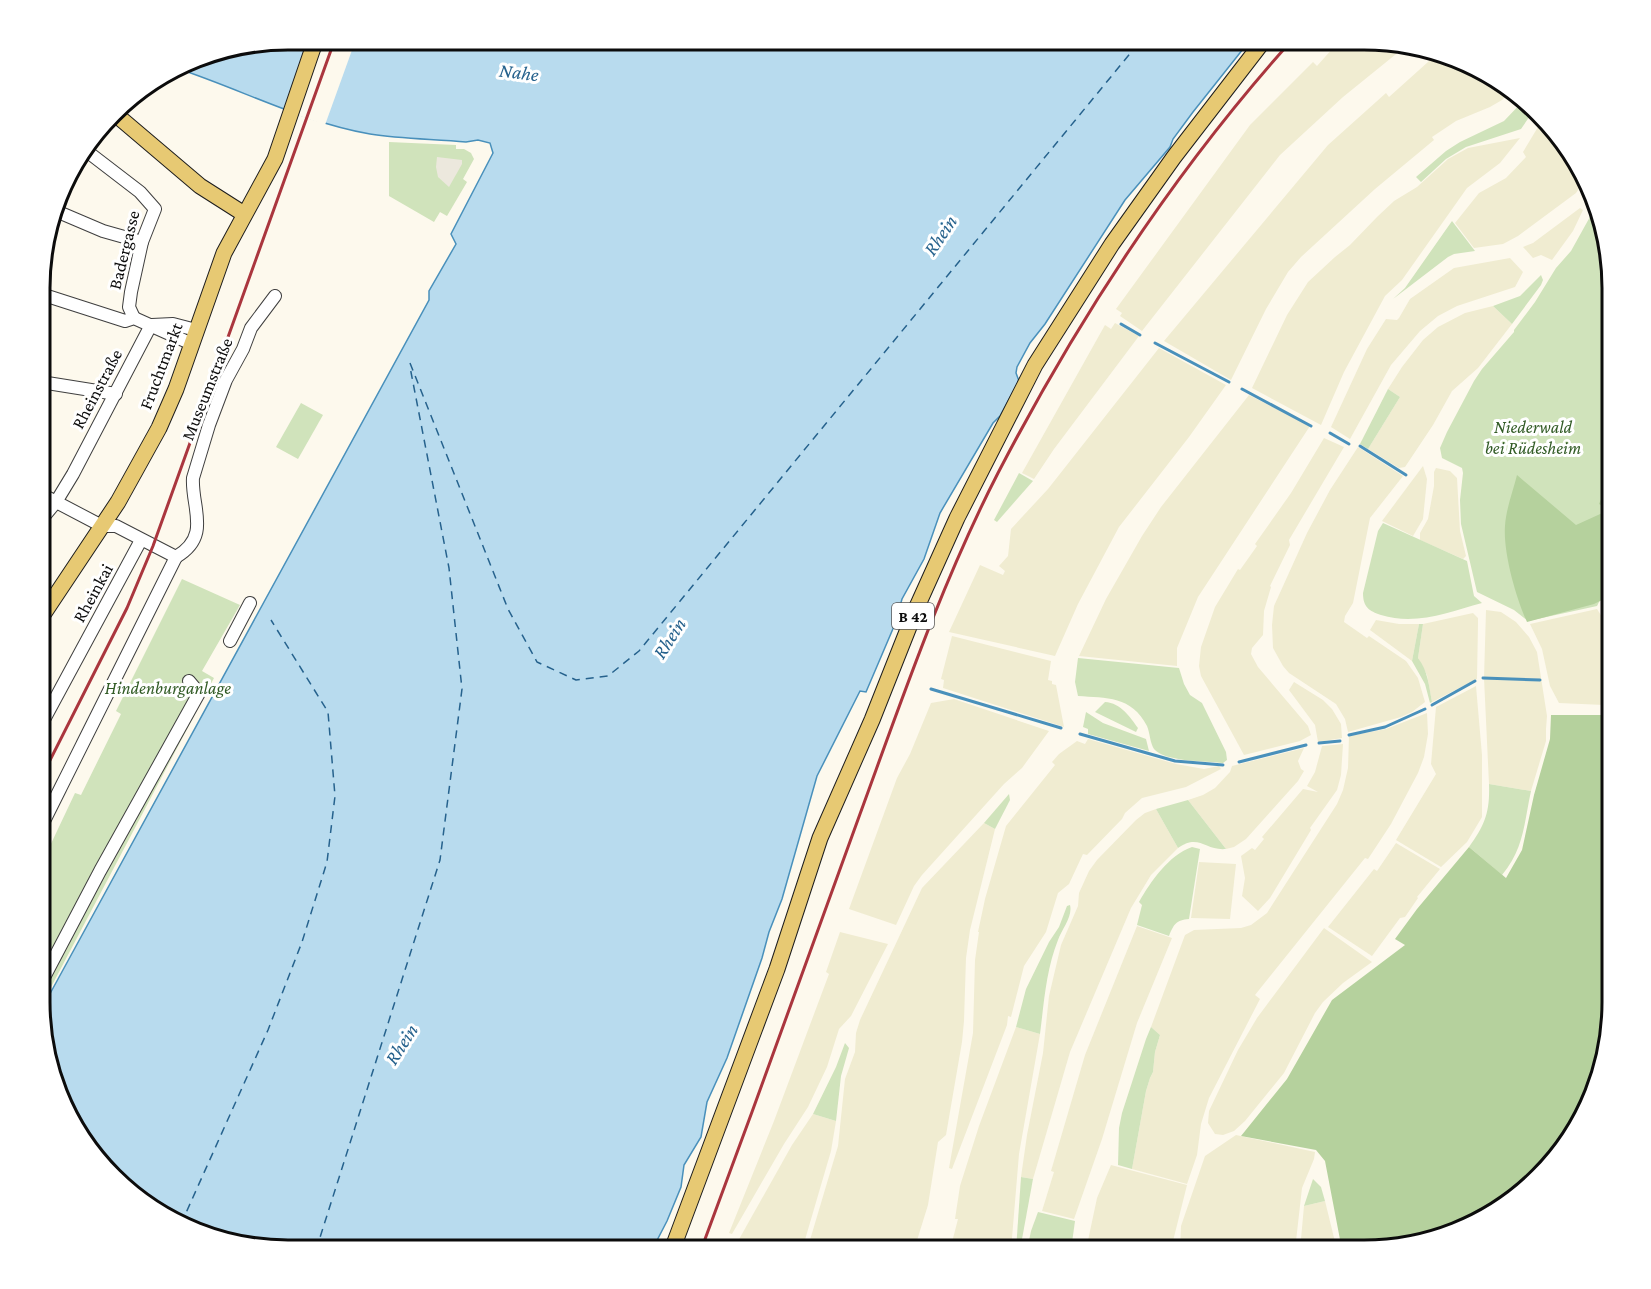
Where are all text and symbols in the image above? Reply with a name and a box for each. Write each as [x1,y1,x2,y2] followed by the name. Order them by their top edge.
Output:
[498,59,540,85] water label: Nahe
[105,208,143,292] street label: Badergasse
[919,211,961,259] water label: Rhein
[135,319,187,412] street label: Fruchtmarkt
[177,335,237,443] street label: Museumstraße
[68,346,126,432] street label: Rheinstraße
[1485,417,1581,458] park label: Niederwald bei Rüdesheim
[69,560,117,626] street label: Rheinkai
[892,603,934,629] road number: B 42
[648,614,690,662] water label: Rhein
[105,678,231,698] park label: Hindenburganlage
[380,1020,422,1068] water label: Rhein

